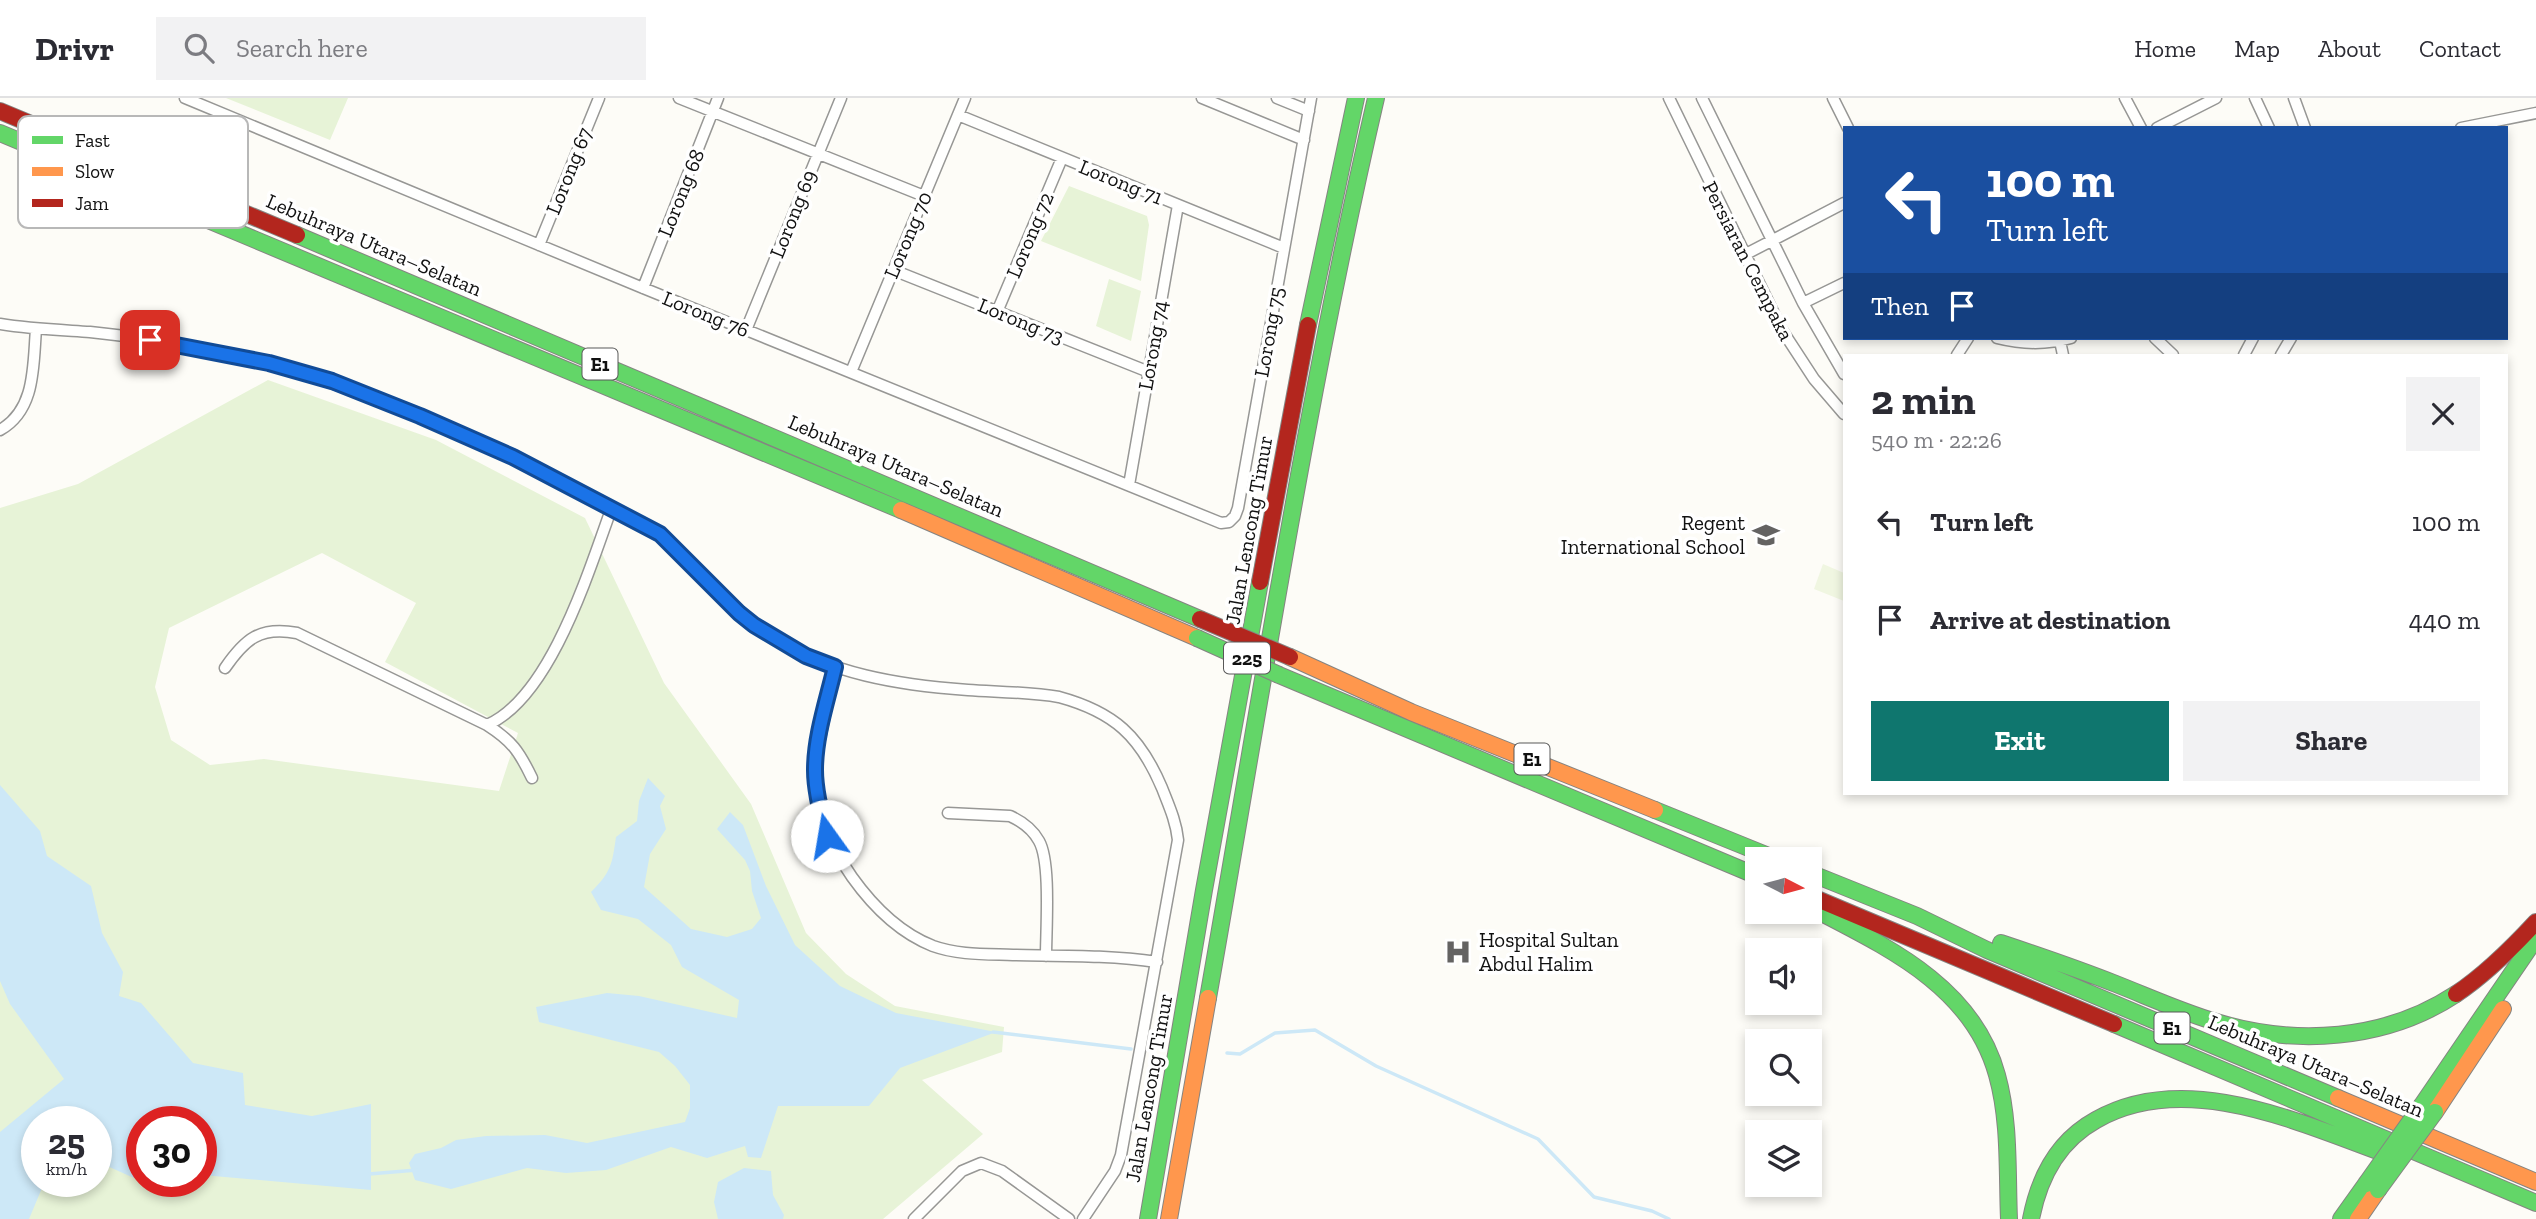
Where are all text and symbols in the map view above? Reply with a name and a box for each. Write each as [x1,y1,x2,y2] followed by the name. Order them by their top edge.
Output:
[156,17,646,80] search box
[35,29,114,68] text: Drivr
[180,29,218,67] icon: search
[236,32,368,64] text: Search here
[2134,34,2196,63] text: Home
[2234,34,2280,63] text: Map
[2318,34,2381,63] text: About
[2419,34,2501,63] text: Contact
[18,116,248,228] legend
[540,124,597,218] street label: Lorong 67
[75,129,110,152] text: Fast
[652,145,709,240] street label: Lorong 68
[1986,151,2114,210] text: 100 m
[1076,153,1167,210] street label: Lorong 71
[1871,154,1962,245] icon: left
[75,160,115,183] text: Slow
[764,166,821,261] street label: Lorong 69
[1697,177,1799,345] street label: Persiaran Cempaka
[263,188,486,301] street label: Lebuhraya Utara–Selatan
[878,188,937,282] street label: Lorong 70
[1000,188,1059,281] street label: Lorong 72
[75,192,109,215] text: Jam
[1986,211,2108,249] text: Turn left
[659,285,753,342] street label: Lorong 76
[1248,285,1289,379] street label: Lorong 75
[1943,287,1981,325] icon: arrive
[1871,290,1929,322] text: Then
[975,292,1068,349] street label: Lorong 73
[1132,298,1173,392] street label: Lorong 74
[120,310,180,370] pin
[131,321,169,359] icon: arrive
[582,348,618,380] road number: E1
[1871,374,1976,425] text: 2 min
[2406,377,2480,451] button: close
[785,409,1008,522] street label: Lebuhraya Utara–Selatan
[1871,426,2002,454] text: 540 m · 22:26
[1220,434,1277,626] street label: Jalan Lencong Timur
[1871,503,1909,541] icon: left
[1930,506,2033,538] text: Turn left
[2412,506,2480,538] text: 100 m
[1561,510,1745,559] place label: Regent International School
[1751,520,1781,550] school or university icon: Regent International School
[1871,601,1909,639] icon: arrive
[1930,604,2170,636] text: Arrive at destination
[2409,604,2480,636] text: 440 m
[1224,642,1270,674] road number: 225
[1871,701,2169,781] button: Exit
[2183,701,2480,781] button: Share
[1514,744,1550,774] road number: E1
[790,799,864,873] position arrow
[1745,847,1822,924] north arrow
[1745,847,1822,1197] map controls
[1479,927,1619,976] place label: Hospital Sultan Abdul Halim
[1443,937,1473,967] hospital icon: Hospital Sultan Abdul Halim
[1745,938,1822,1015] button: sound
[1120,992,1177,1184] street label: Jalan Lencong Timur
[2205,1009,2428,1122] street label: Lebuhraya Utara–Selatan
[2154,1012,2190,1044] road number: E1
[1745,1029,1822,1106] button: search
[126,1106,217,1197] speed limit sign: 30
[1745,1120,1822,1197] button: layers
[48,1121,85,1163] text: 25
[46,1158,87,1180] text: km/h

